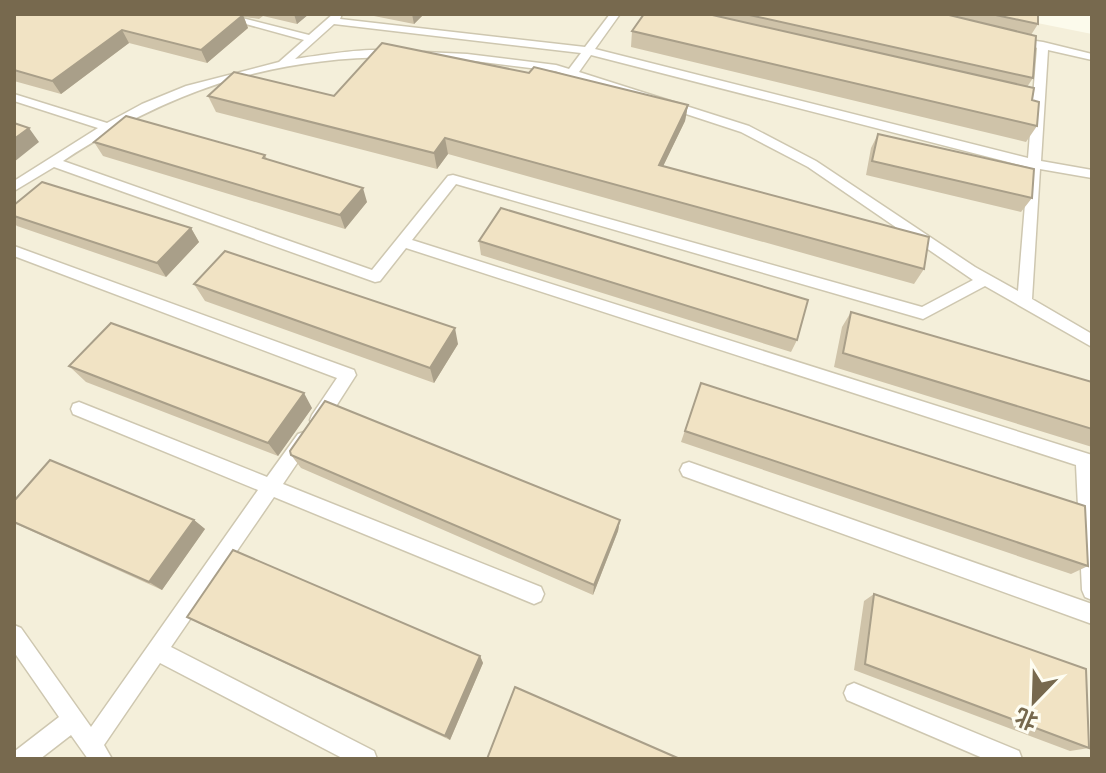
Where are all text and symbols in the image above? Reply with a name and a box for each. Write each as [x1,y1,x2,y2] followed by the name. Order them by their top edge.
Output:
[994,661,1074,741] north arrow
[1011,702,1042,736] text: 北

